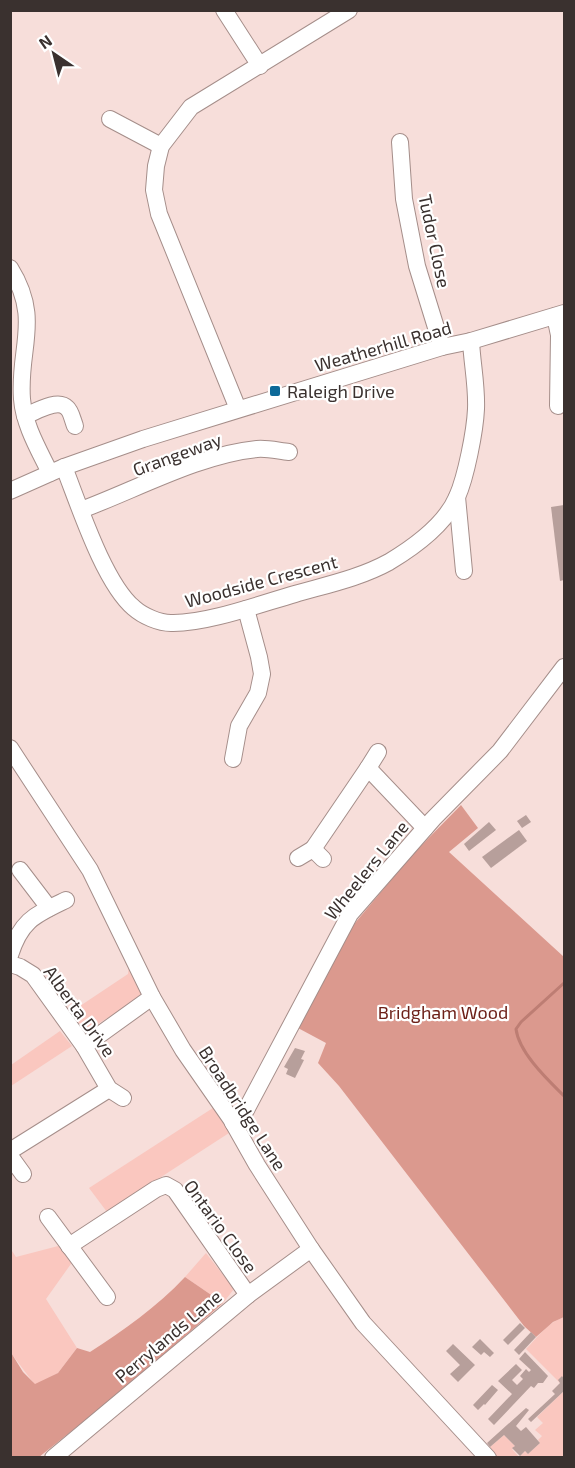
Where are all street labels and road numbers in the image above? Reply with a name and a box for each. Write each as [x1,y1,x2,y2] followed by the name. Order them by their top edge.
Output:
[414,192,456,290] street label: Tudor Close
[312,316,454,376] street label: Weatherhill Road
[130,428,225,480] street label: Grangeway
[182,550,340,612] street label: Woodside Crescent
[319,816,413,924] street label: Wheelers Lane
[40,961,120,1061] street label: Alberta Drive
[195,1042,291,1174] street label: Broadbridge Lane
[180,1175,262,1277] street label: Ontario Close
[110,1285,226,1387] street label: Perrylands Lane

